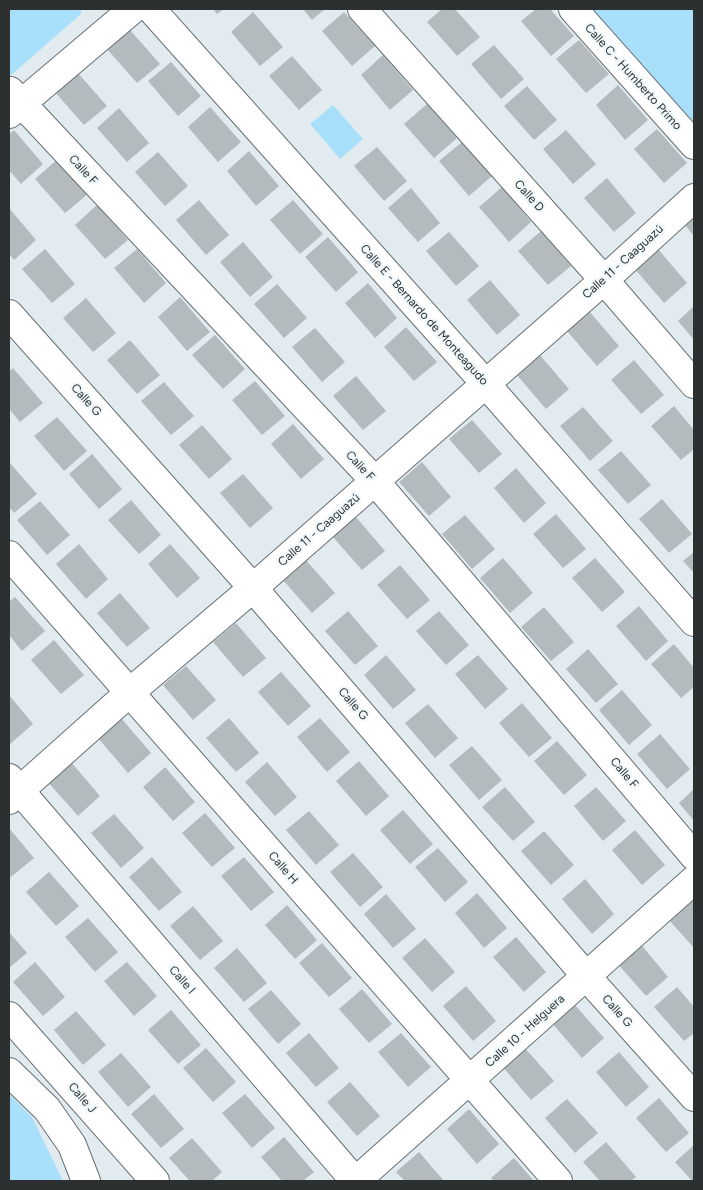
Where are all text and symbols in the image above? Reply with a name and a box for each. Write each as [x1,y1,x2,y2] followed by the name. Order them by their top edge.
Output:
[581,21,685,133] street label: Calle C - Humberto Primo
[65,152,101,188] street label: Calle F
[511,177,547,215] street label: Calle D
[580,222,666,302] street label: Calle 11 - Caaguazú
[357,242,491,388] street label: Calle E - Bernardo de Monteagudo
[68,381,104,419] street label: Calle G
[342,448,378,484] street label: Calle F
[275,491,363,569] street label: Calle 11 - Caaguazú
[335,685,371,723] street label: Calle G
[607,755,641,791] street label: Calle F
[265,849,301,887] street label: Calle H
[166,963,198,997] street label: Calle I
[482,992,568,1070] street label: Calle 10 - Helguera
[599,992,635,1030] street label: Calle G
[65,1080,99,1116] street label: Calle J

